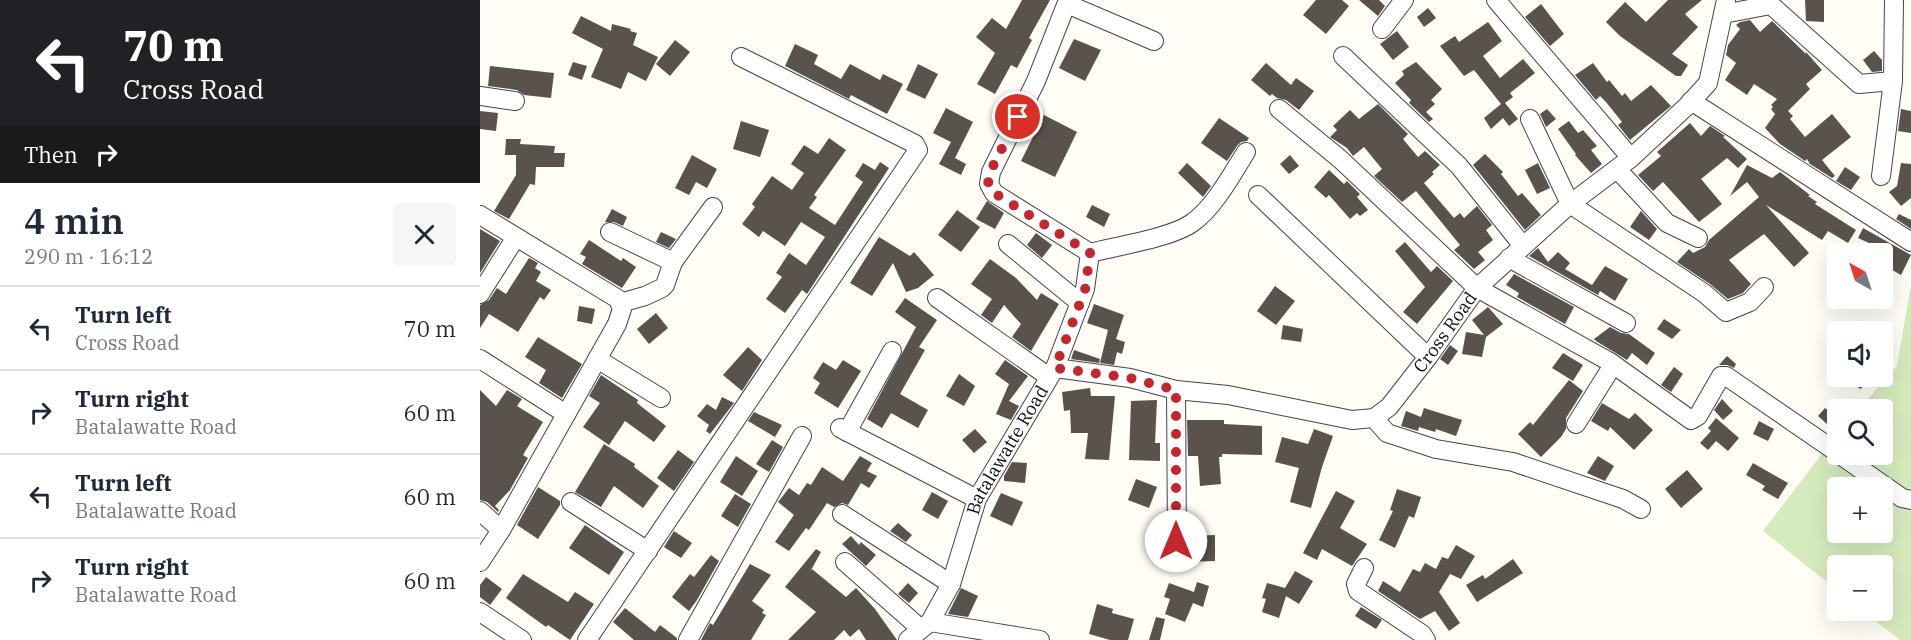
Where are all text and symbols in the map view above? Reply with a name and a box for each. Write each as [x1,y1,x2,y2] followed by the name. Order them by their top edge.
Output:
[123,18,224,73] text: 70 m
[24,24,102,102] icon: left
[123,71,264,106] text: Cross Road
[992,91,1043,142] pin
[1001,100,1034,133] icon: arrive
[90,138,123,171] icon: right
[24,140,78,169] text: Then
[24,197,124,244] text: 4 min
[393,203,456,266] button: close
[24,243,153,270] text: 290 m · 16:12
[1827,243,1893,309] north arrow
[1827,243,1893,621] map controls
[1408,287,1482,377] street label: Cross Road
[75,300,171,329] text: Turn left
[24,312,57,345] icon: left
[404,314,456,343] text: 70 m
[1827,321,1893,387] button: sound
[75,329,180,356] text: Cross Road
[961,381,1053,517] street label: Batalawatte Road
[75,384,189,413] text: Turn right
[24,396,57,429] icon: right
[404,398,456,427] text: 60 m
[1827,399,1893,465] button: search
[75,413,237,440] text: Batalawatte Road
[75,468,171,497] text: Turn left
[1827,477,1893,543] button: +
[24,480,57,513] icon: left
[404,482,456,511] text: 60 m
[75,497,237,524] text: Batalawatte Road
[1144,509,1208,573] position arrow
[75,552,189,581] text: Turn right
[1827,555,1893,621] button: −
[24,564,57,597] icon: right
[404,566,456,595] text: 60 m
[75,581,237,608] text: Batalawatte Road

